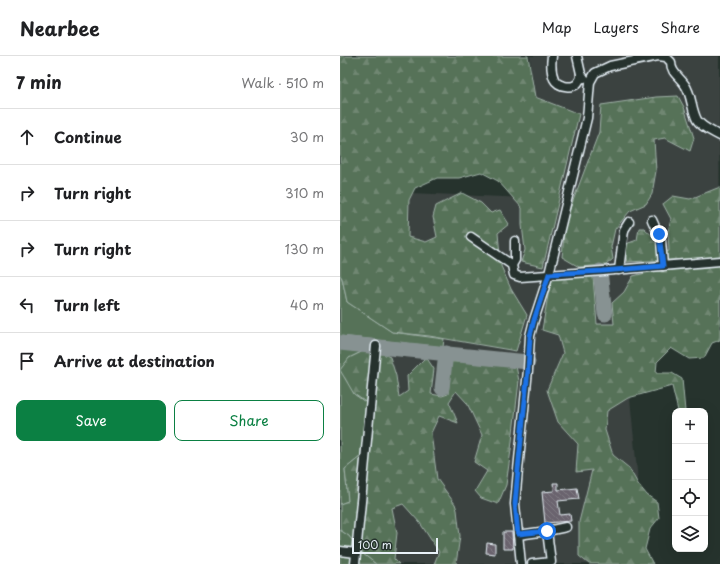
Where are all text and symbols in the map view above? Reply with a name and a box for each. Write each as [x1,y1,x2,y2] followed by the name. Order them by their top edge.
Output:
[20,14,100,42] text: Nearbee
[542,17,572,38] text: Map
[594,17,639,38] text: Layers
[661,17,700,38] text: Share
[16,69,62,95] text: 7 min
[241,73,324,92] text: Walk · 510 m
[54,125,122,148] text: Continue
[16,126,38,148] icon: ahead
[290,127,324,146] text: 30 m
[54,181,131,204] text: Turn right
[16,182,38,204] icon: right
[285,183,324,202] text: 310 m
[650,225,668,243] route end
[54,237,131,260] text: Turn right
[16,238,38,260] icon: right
[285,239,324,258] text: 130 m
[54,293,120,316] text: Turn left
[16,294,38,316] icon: left
[290,295,324,314] text: 40 m
[54,349,215,372] text: Arrive at destination
[16,350,38,372] icon: arrive
[16,400,166,441] button: Save
[174,400,324,441] button: Share
[672,408,708,552] map controls
[672,408,708,444] button: +
[672,444,708,480] button: −
[672,480,708,516] button: locate
[672,516,708,552] button: layers
[538,522,556,540] route start
[352,536,438,555] scale bar
[358,536,392,553] text: 100 m

